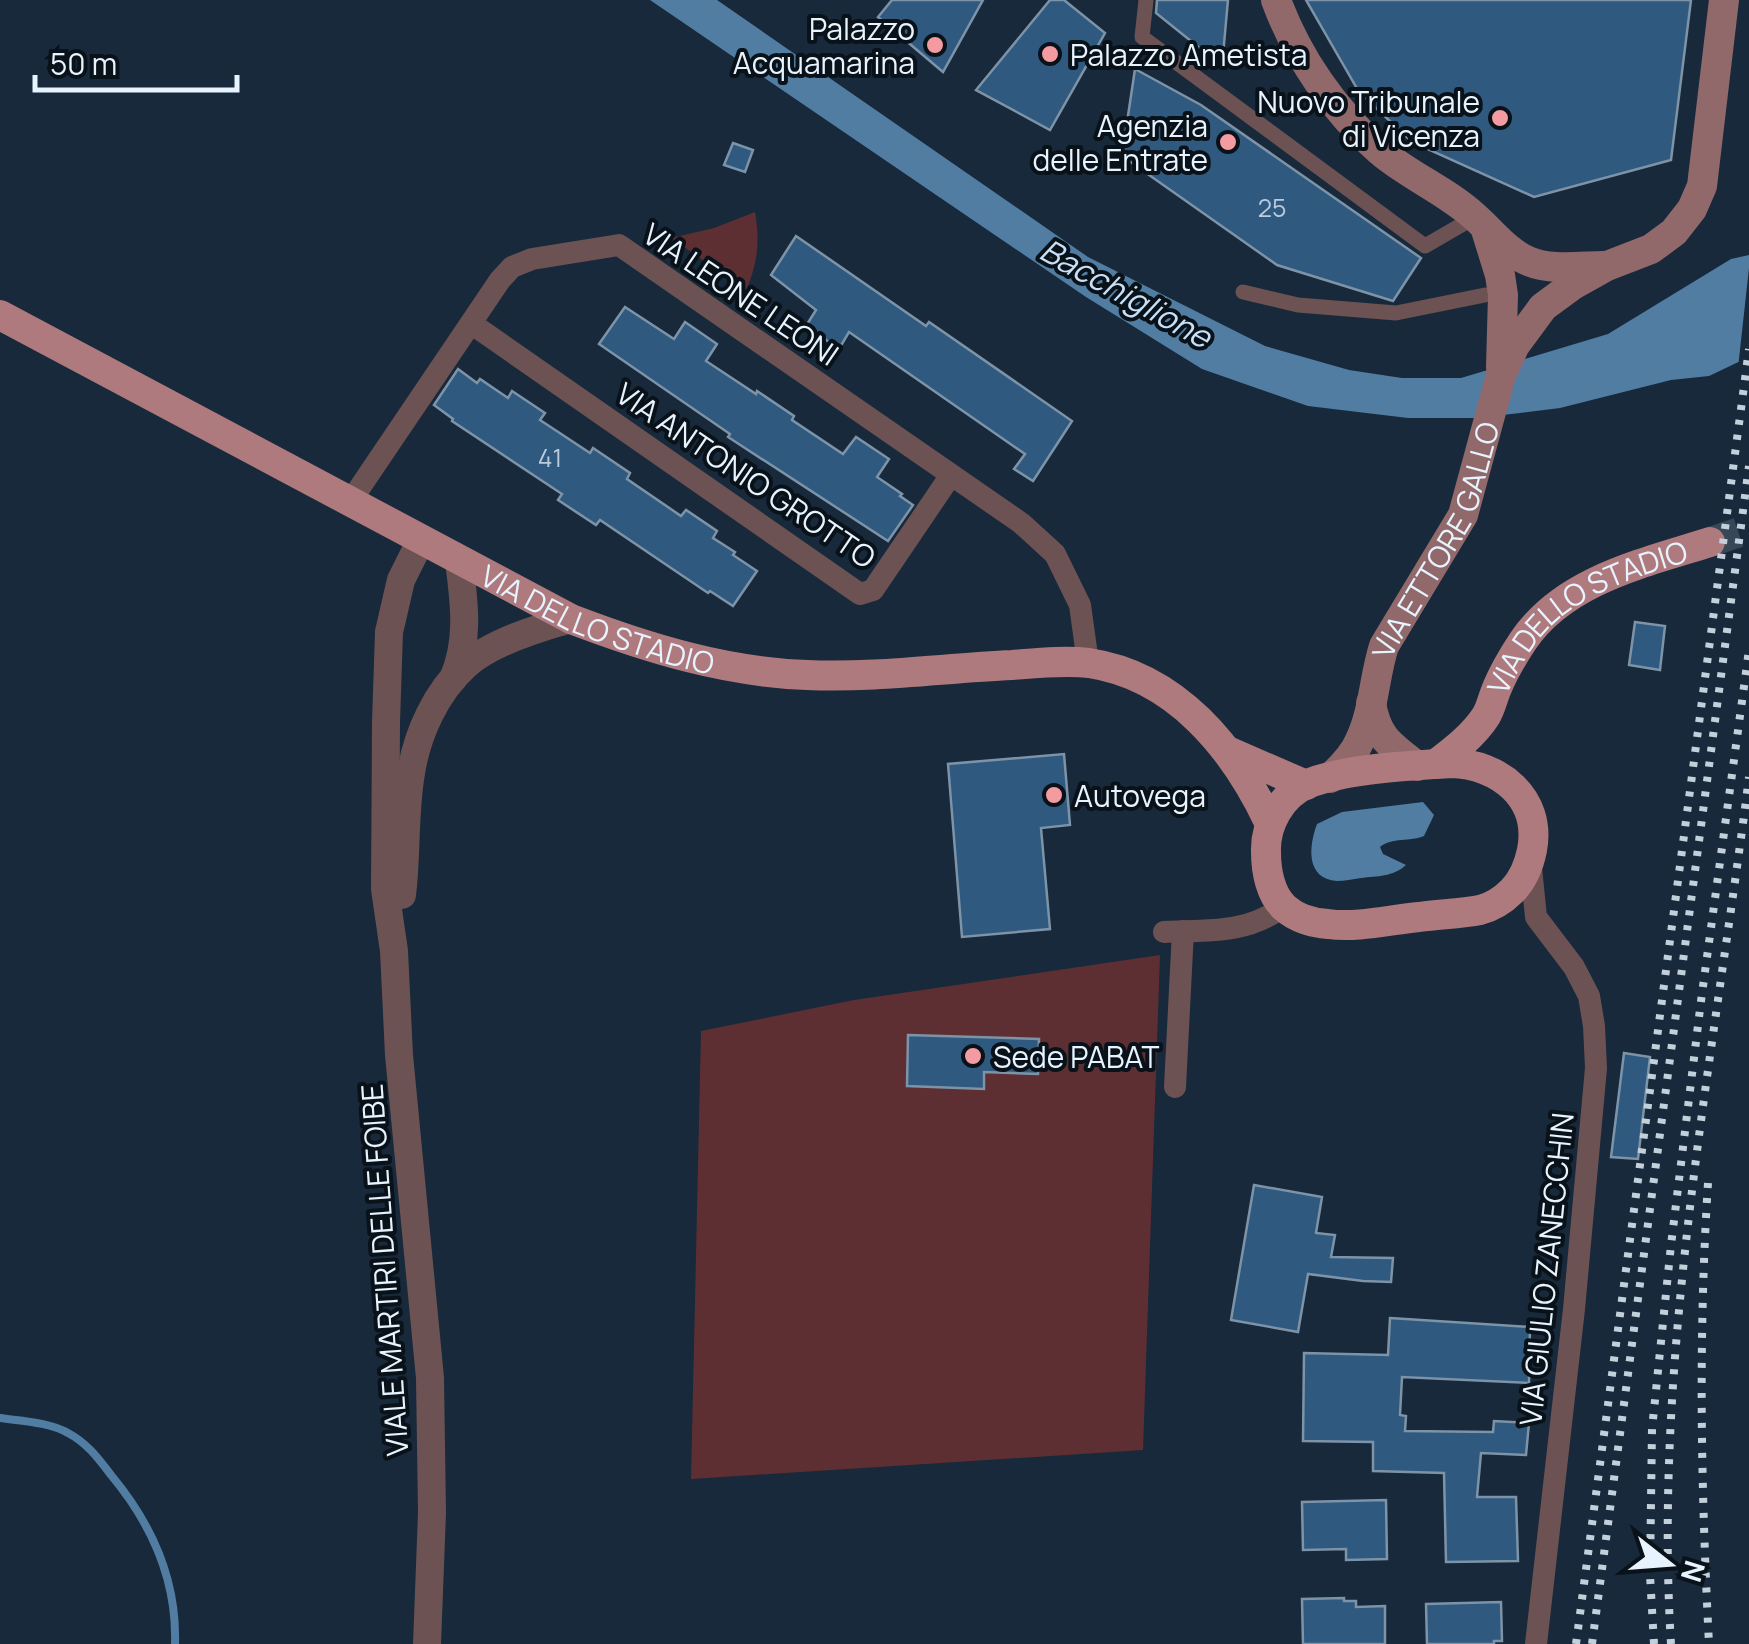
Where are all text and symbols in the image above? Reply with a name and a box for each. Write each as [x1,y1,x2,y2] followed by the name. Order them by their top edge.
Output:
[733,8,915,83] place label: Palazzo Acquamarina
[35,30,238,92] scale bar
[924,34,946,56] marker: Palazzo Acquamarina
[1070,34,1307,75] place label: Palazzo Ametista
[50,43,117,84] text: 50 m
[1039,43,1061,65] marker: Palazzo Ametista
[1257,81,1480,156] place label: Nuovo Tribunale di Vicenza
[1032,105,1208,180] place label: Agenzia delle Entrate
[1489,107,1511,129] marker: Nuovo Tribunale di Vicenza
[1217,131,1239,153] marker: Agenzia delle Entrate
[1258,190,1286,225] house number: 25
[635,213,847,375] street label: VIA LEONE LEONI
[1033,228,1221,359] water label: Bacchiglione
[608,373,884,577] street label: VIA ANTONIO GROTTO
[1361,417,1508,663] street label: VIA ETTORE GALLO
[538,440,562,475] house number: 41
[1477,530,1692,700] street label: VIA DELLO STADIO
[474,554,718,683] street label: VIA DELLO STADIO
[1074,775,1206,816] place label: Autovega
[1043,784,1065,806] marker: Autovega
[993,1036,1160,1077] place label: Sede PABAT
[962,1045,984,1067] marker: Sede PABAT
[351,1083,417,1457] street label: VIALE MARTIRI DELLE FOIBE
[1509,1110,1583,1428] street label: VIA GIULIO ZANECCHIN
[1619,1514,1719,1614] north arrow
[1673,1556,1715,1587] text: N

